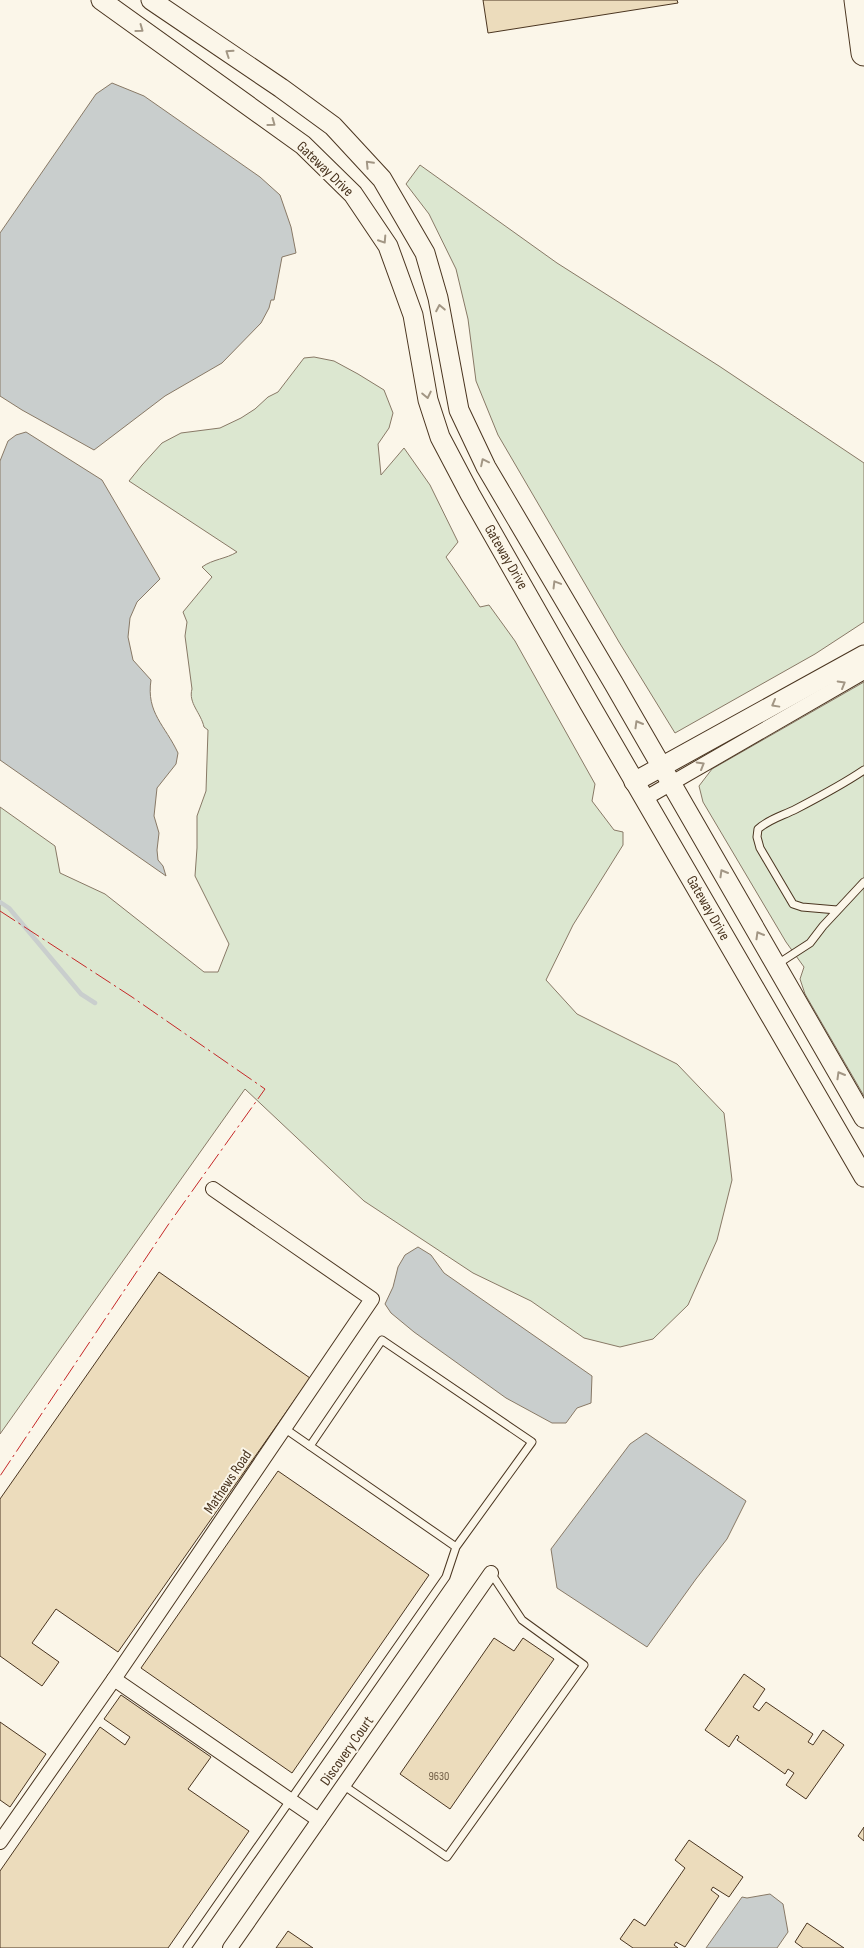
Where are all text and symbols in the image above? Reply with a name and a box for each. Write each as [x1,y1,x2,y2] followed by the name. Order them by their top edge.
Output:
[134,23,144,32] one-way arrow
[225,50,234,59] one-way arrow
[267,117,276,126] one-way arrow
[293,137,357,201] street label: Gateway Drive
[366,161,375,170] one-way arrow
[377,234,386,244] one-way arrow
[435,304,446,312] one-way arrow
[422,391,432,400] one-way arrow
[480,458,490,467] one-way arrow
[480,521,532,593] street label: Gateway Drive
[552,580,562,589] one-way arrow
[837,681,846,691] one-way arrow
[772,698,781,708] one-way arrow
[634,721,644,730] one-way arrow
[696,761,705,771] one-way arrow
[719,869,729,878] one-way arrow
[682,872,734,944] street label: Gateway Drive
[755,931,765,940] one-way arrow
[836,1072,846,1081] one-way arrow
[200,1446,256,1518] street label: Mathews Road
[316,1712,378,1789] street label: Discovery Court
[429,1769,449,1784] house number: 9630

